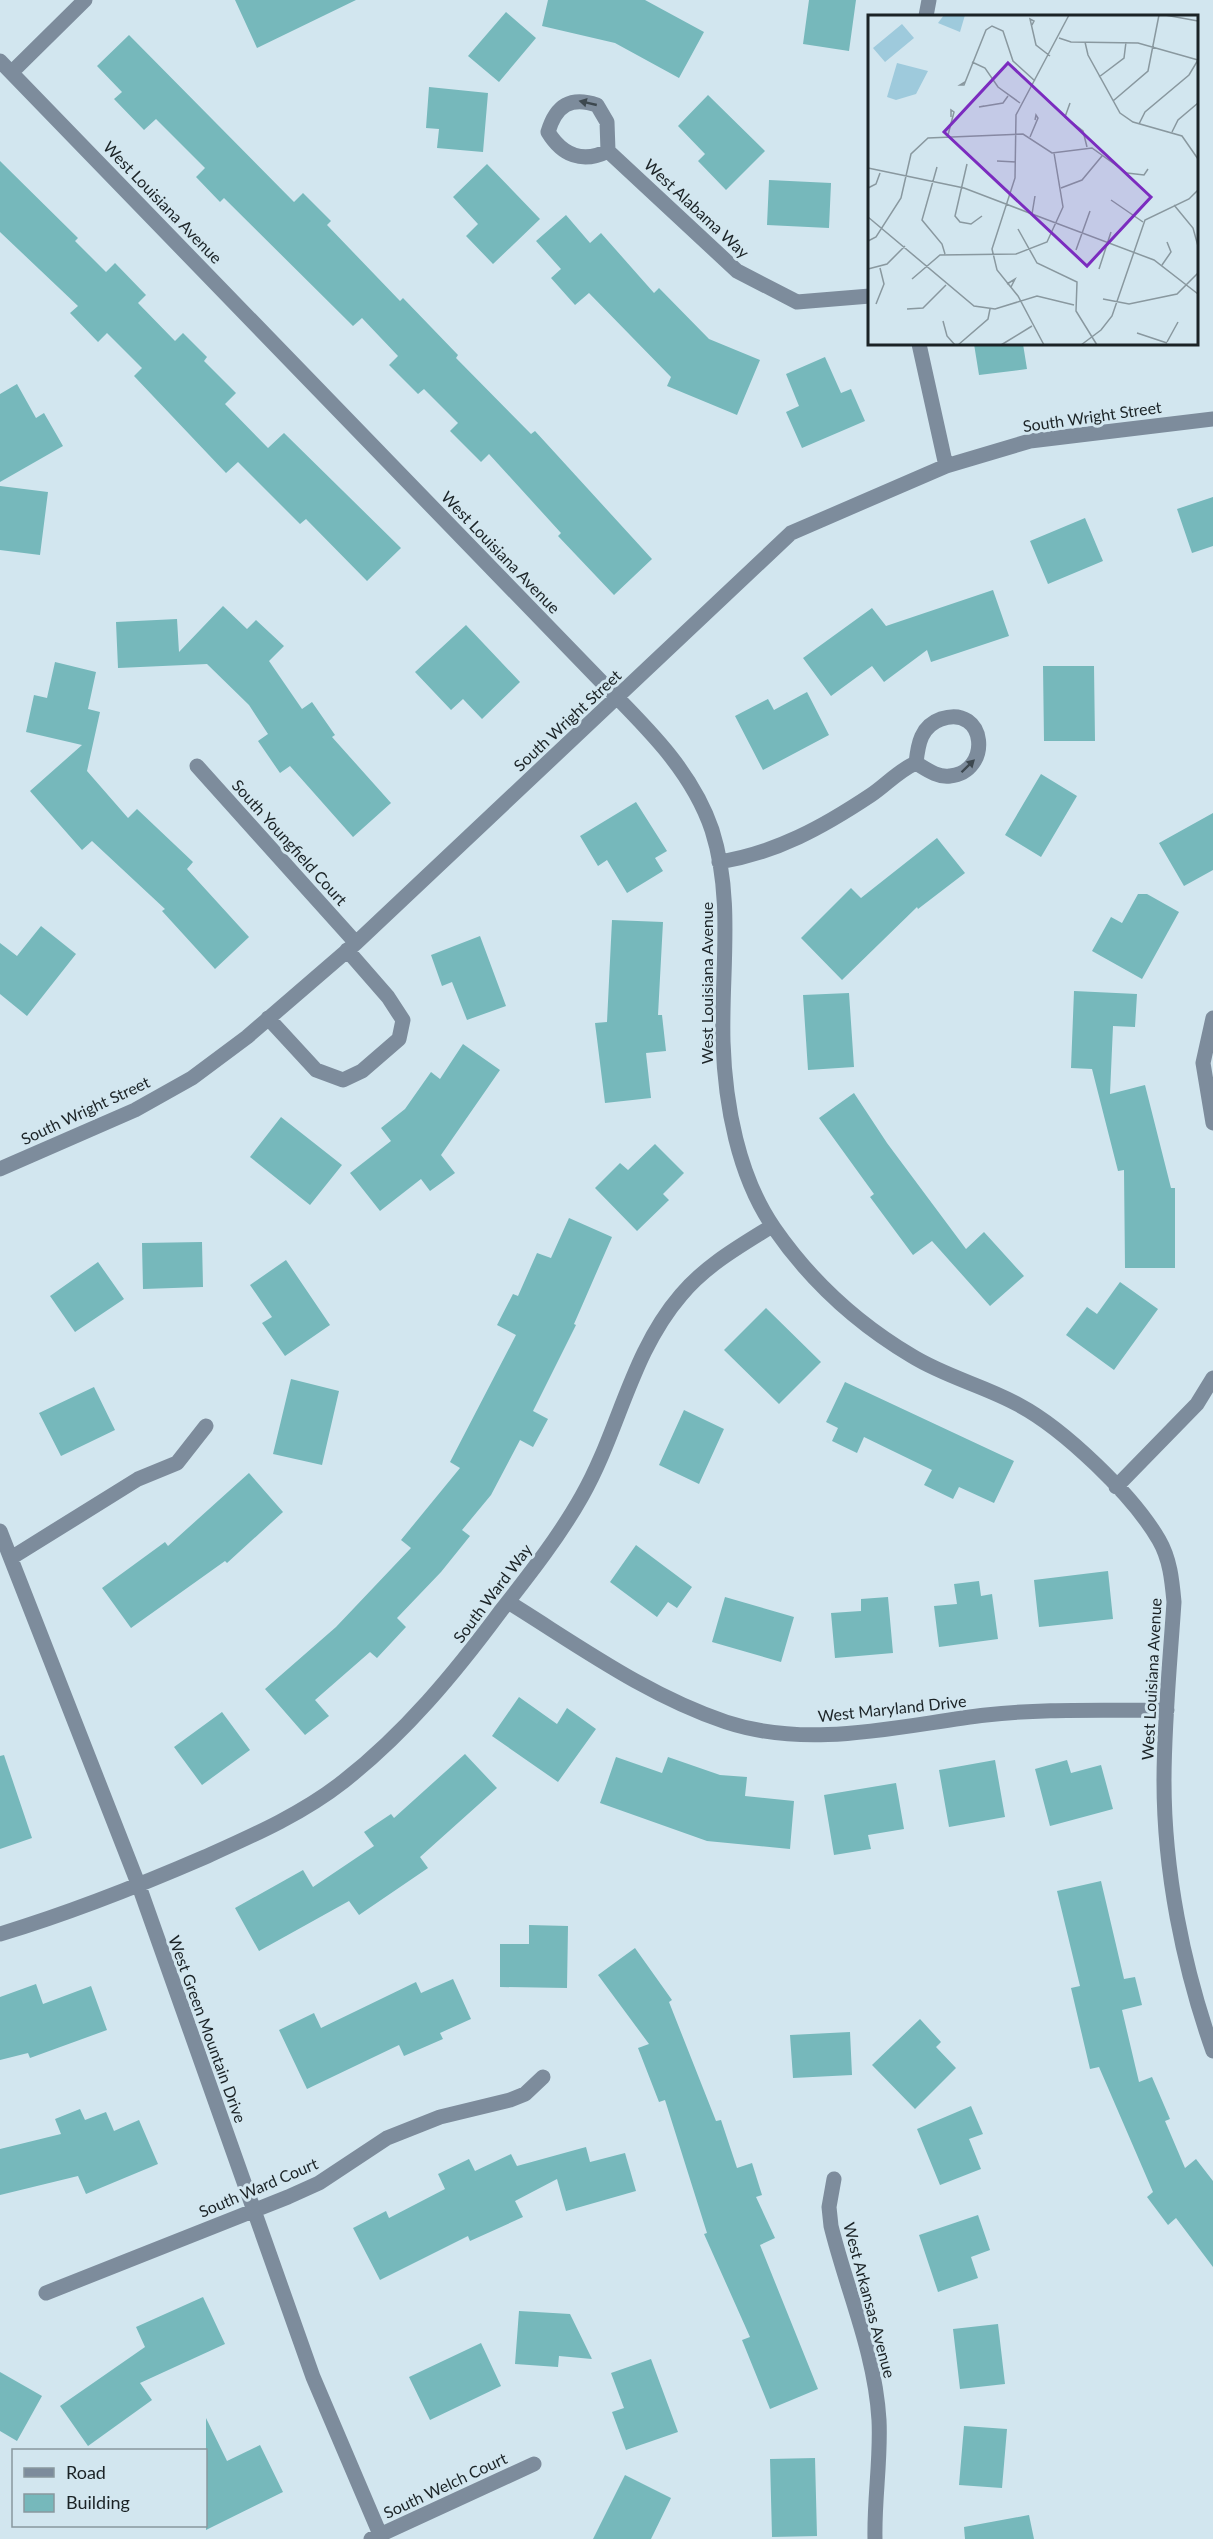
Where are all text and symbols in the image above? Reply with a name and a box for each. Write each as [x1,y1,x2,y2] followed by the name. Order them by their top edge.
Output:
[868,15,1198,345] inset map
[579,98,597,108] one-way arrow
[100,137,226,267] street label: West Louisiana Avenue
[641,155,754,262] street label: West Alabama Way
[1021,397,1163,435] street label: South Wright Street
[438,487,564,617] street label: West Louisiana Avenue
[509,665,625,775] street label: South Wright Street
[961,759,975,773] one-way arrow
[228,775,352,909] street label: South Youngfield Court
[697,902,716,1064] street label: West Louisiana Avenue
[18,1072,153,1148] street label: South Wright Street
[449,1539,536,1646] street label: South Ward Way
[1137,1597,1165,1761] street label: West Louisiana Avenue
[817,1691,967,1725] street label: West Maryland Drive
[165,1933,251,2125] street label: West Green Mountain Drive
[196,2153,321,2221] street label: South Ward Court
[840,2220,900,2380] street label: West Arkansas Avenue
[380,2448,510,2522] street label: South Welch Court
[12,2449,207,2527] legend
[66,2461,106,2483] text: Road
[66,2491,130,2513] text: Building

